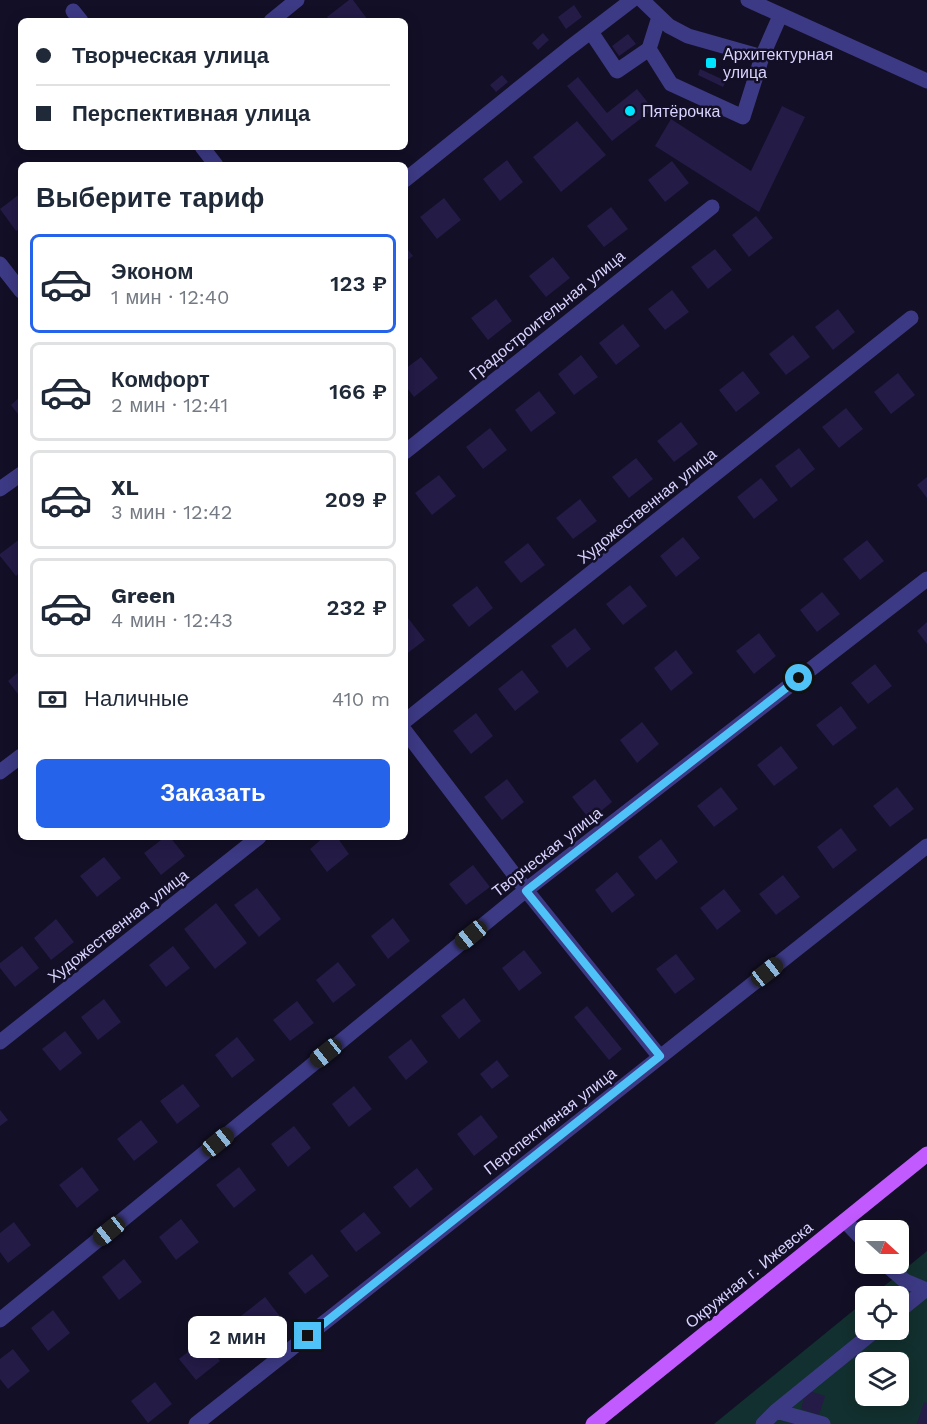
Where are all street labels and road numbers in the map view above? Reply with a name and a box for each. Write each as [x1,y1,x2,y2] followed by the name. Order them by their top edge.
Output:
[465,246,629,384] street label: Градостроительная улица
[574,444,720,568] street label: Художественная улица
[488,803,606,901] street label: Творческая улица
[44,865,192,987] street label: Художественная улица
[480,1063,620,1179] street label: Перспективная улица
[682,1218,816,1332] street label: Окружная г. Ижевска

